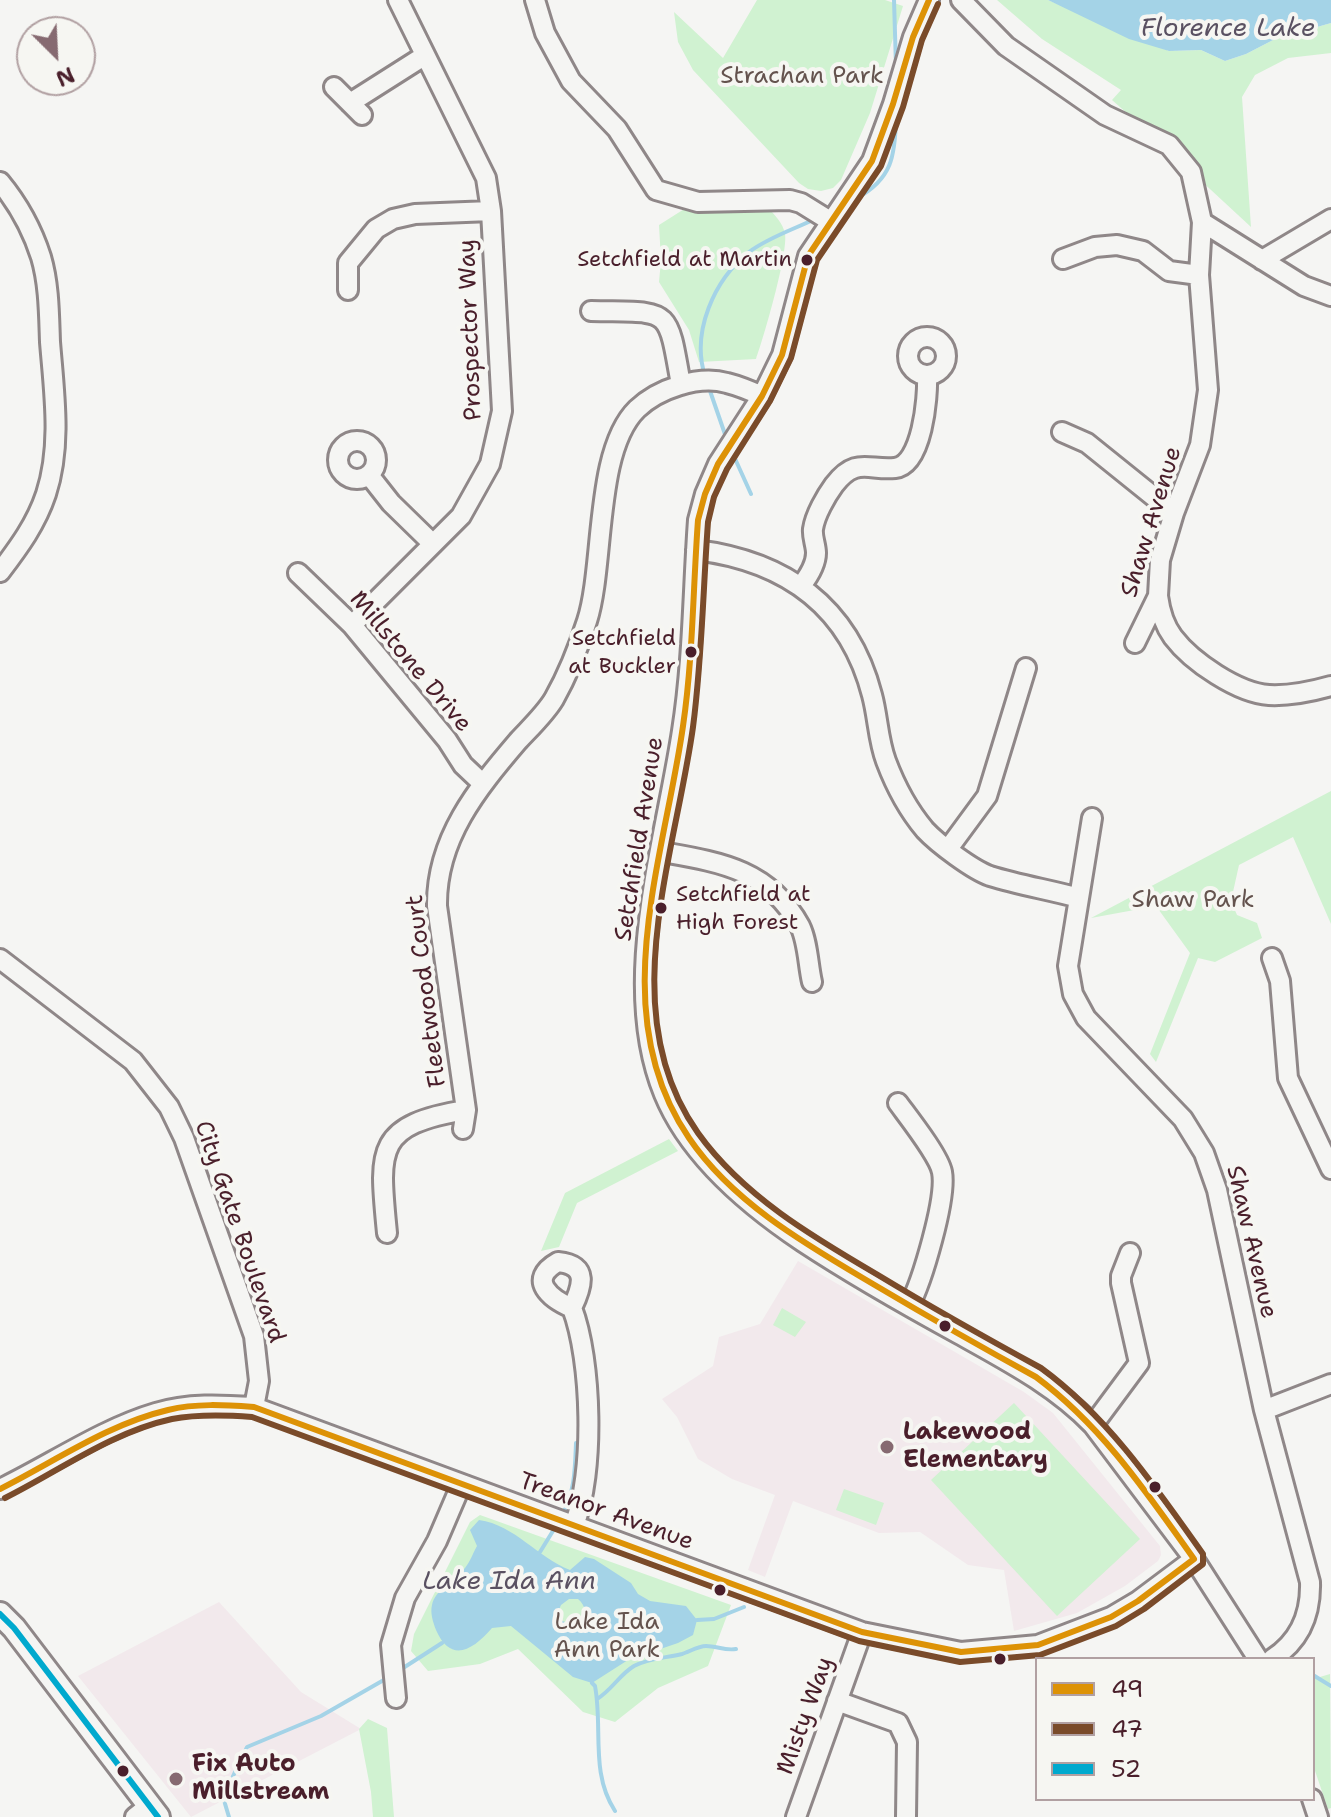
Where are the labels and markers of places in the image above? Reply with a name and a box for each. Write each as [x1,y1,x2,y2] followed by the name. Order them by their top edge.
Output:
[577,247,792,273] place label: Setchfield at Martin
[799,252,815,268] marker: Setchfield at Martin
[568,626,676,678] place label: Setchfield at Buckler
[683,644,699,660] marker: Setchfield at Buckler
[676,882,811,934] place label: Setchfield at High Forest
[653,900,669,916] marker: Setchfield at High Forest
[937,1318,953,1334] unlabelled marker
[903,1419,1048,1475] place label: Lakewood Elementary
[878,1438,896,1456] marker: Lakewood Elementary
[1147,1479,1163,1495] unlabelled marker
[712,1582,728,1598] unlabelled marker
[992,1651,1008,1667] unlabelled marker
[192,1751,329,1807] place label: Fix Auto Millstream
[115,1763,131,1779] unlabelled marker
[167,1770,185,1788] marker: Fix Auto Millstream

